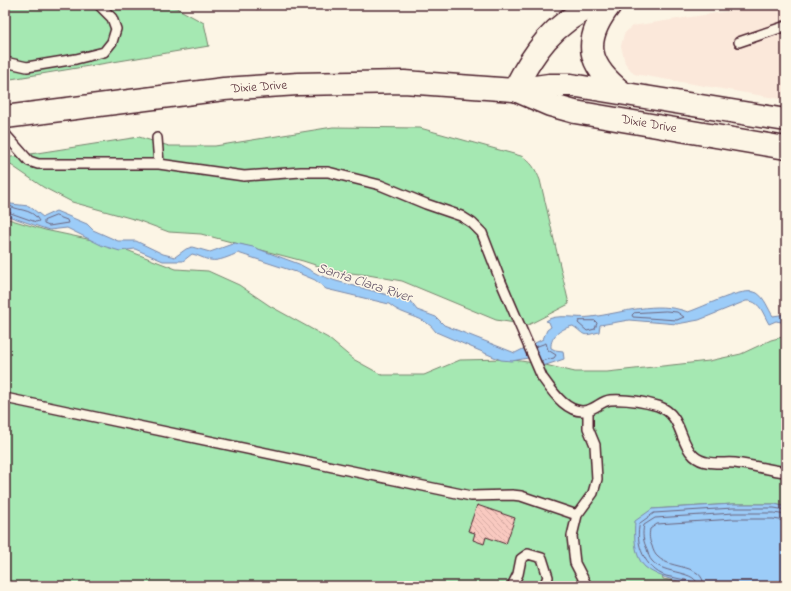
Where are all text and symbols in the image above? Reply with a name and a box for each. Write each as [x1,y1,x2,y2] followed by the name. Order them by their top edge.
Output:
[229,76,288,99] street label: Dixie Drive
[619,110,679,138] street label: Dixie Drive
[314,258,416,309] water label: Santa Clara River

